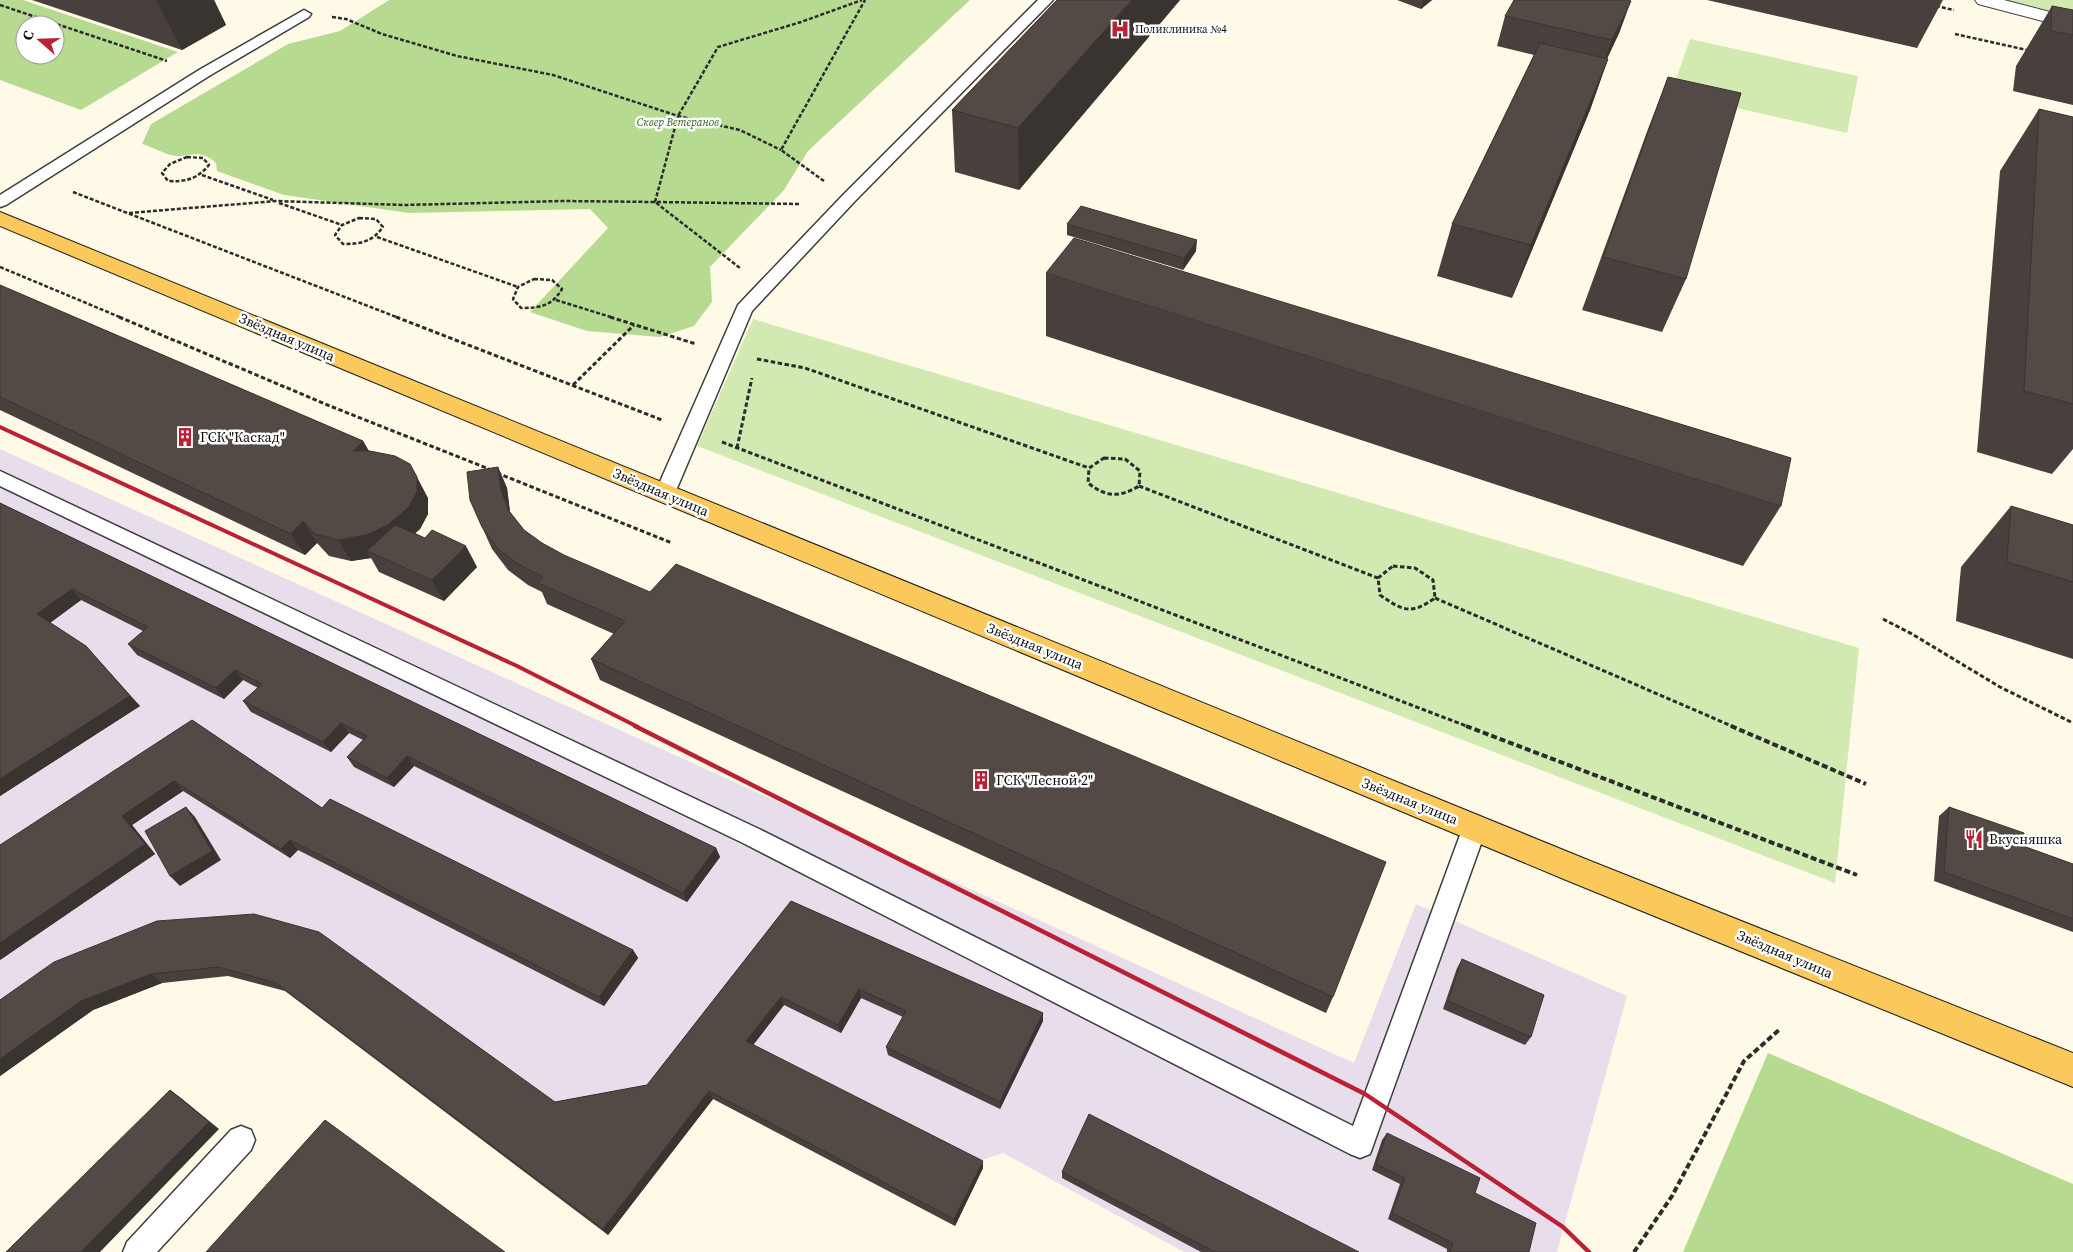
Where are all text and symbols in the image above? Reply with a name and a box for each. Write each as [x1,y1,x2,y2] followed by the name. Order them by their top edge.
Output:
[15,15,65,65] north arrow
[1109,18,1131,40] hospital icon: Поликлиника №4
[1135,22,1227,37] place label: Поликлиника №4
[17,28,39,43] text: С
[637,115,719,130] park label: Сквер Ветеранов
[236,308,339,366] street label: Звёздная улица
[174,426,196,448] building icon: ГСК "Каскад"
[200,427,285,447] place label: ГСК "Каскад"
[610,463,713,521] street label: Звёздная улица
[984,618,1087,675] street label: Звёздная улица
[970,769,992,791] building icon: ГСК "Лесной 2"
[996,770,1093,790] place label: ГСК "Лесной 2"
[1359,773,1462,830] street label: Звёздная улица
[1963,828,1985,850] restaurant icon: Вкусняшка
[1989,829,2063,849] place label: Вкусняшка
[1734,925,1837,983] street label: Звёздная улица

